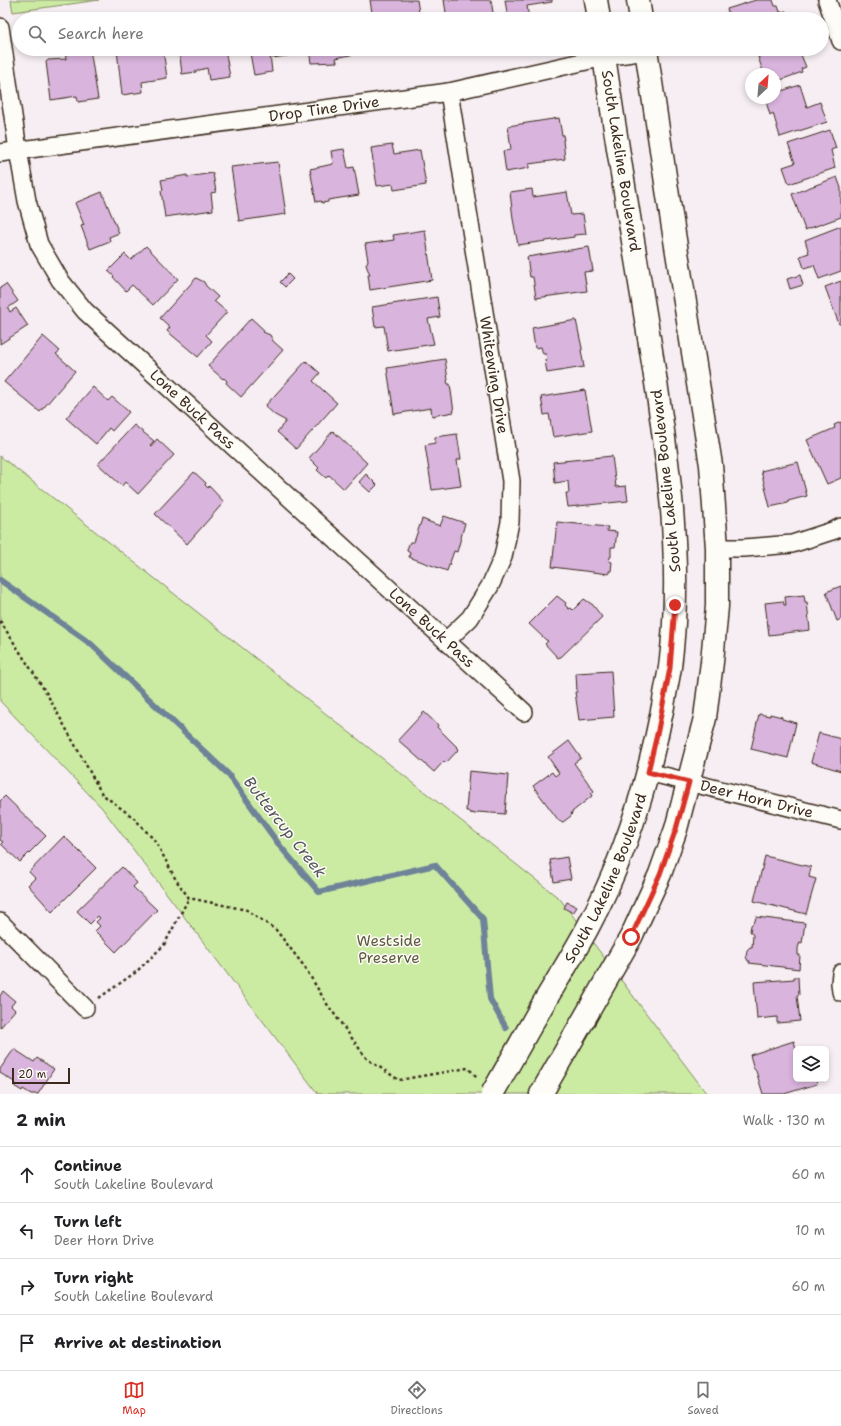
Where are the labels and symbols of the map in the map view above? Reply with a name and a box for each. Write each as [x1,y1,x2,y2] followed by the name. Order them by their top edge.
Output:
[745,68,781,104] north arrow
[597,69,645,254] street label: South Lakeline Boulevard
[267,92,381,126] street label: Drop Tine Drive
[475,315,513,435] street label: Whitewing Drive
[145,365,240,454] street label: Lone Buck Pass
[646,388,686,573] street label: South Lakeline Boulevard
[385,583,479,672] street label: Lone Buck Pass
[666,596,684,614] route end
[239,772,331,882] water label: Buttercup Creek
[698,775,815,823] street label: Deer Horn Drive
[560,790,652,967] street label: South Lakeline Boulevard
[622,928,640,946] route start
[357,931,421,968] park label: Westside Preserve
[12,1066,70,1085] scale bar

